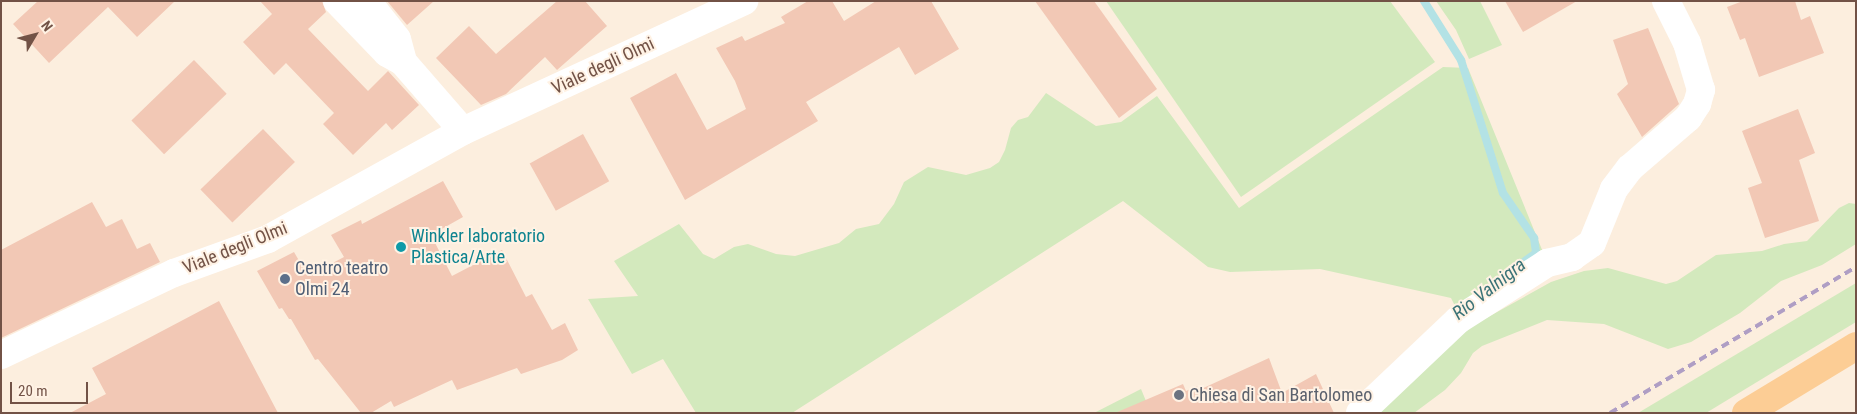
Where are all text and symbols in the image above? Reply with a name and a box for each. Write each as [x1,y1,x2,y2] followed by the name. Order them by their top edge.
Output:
[10,10,60,60] north arrow
[38,18,56,34] text: N
[548,33,658,99] street label: Viale degli Olmi
[180,217,290,279] street label: Viale degli Olmi
[411,226,545,268] place label: Winkler laboratorio Plastica/Arte
[395,241,407,253] marker: Winkler laboratorio Plastica/Arte
[1448,253,1530,325] water label: Rio Valnigra
[295,258,388,300] place label: Centro teatro Olmi 24
[279,273,291,285] marker: Centro teatro Olmi 24
[12,372,90,404] scale bar
[18,382,48,400] text: 20 m
[1189,384,1372,406] place label: Chiesa di San Bartolomeo
[1173,389,1185,401] marker: Chiesa di San Bartolomeo

